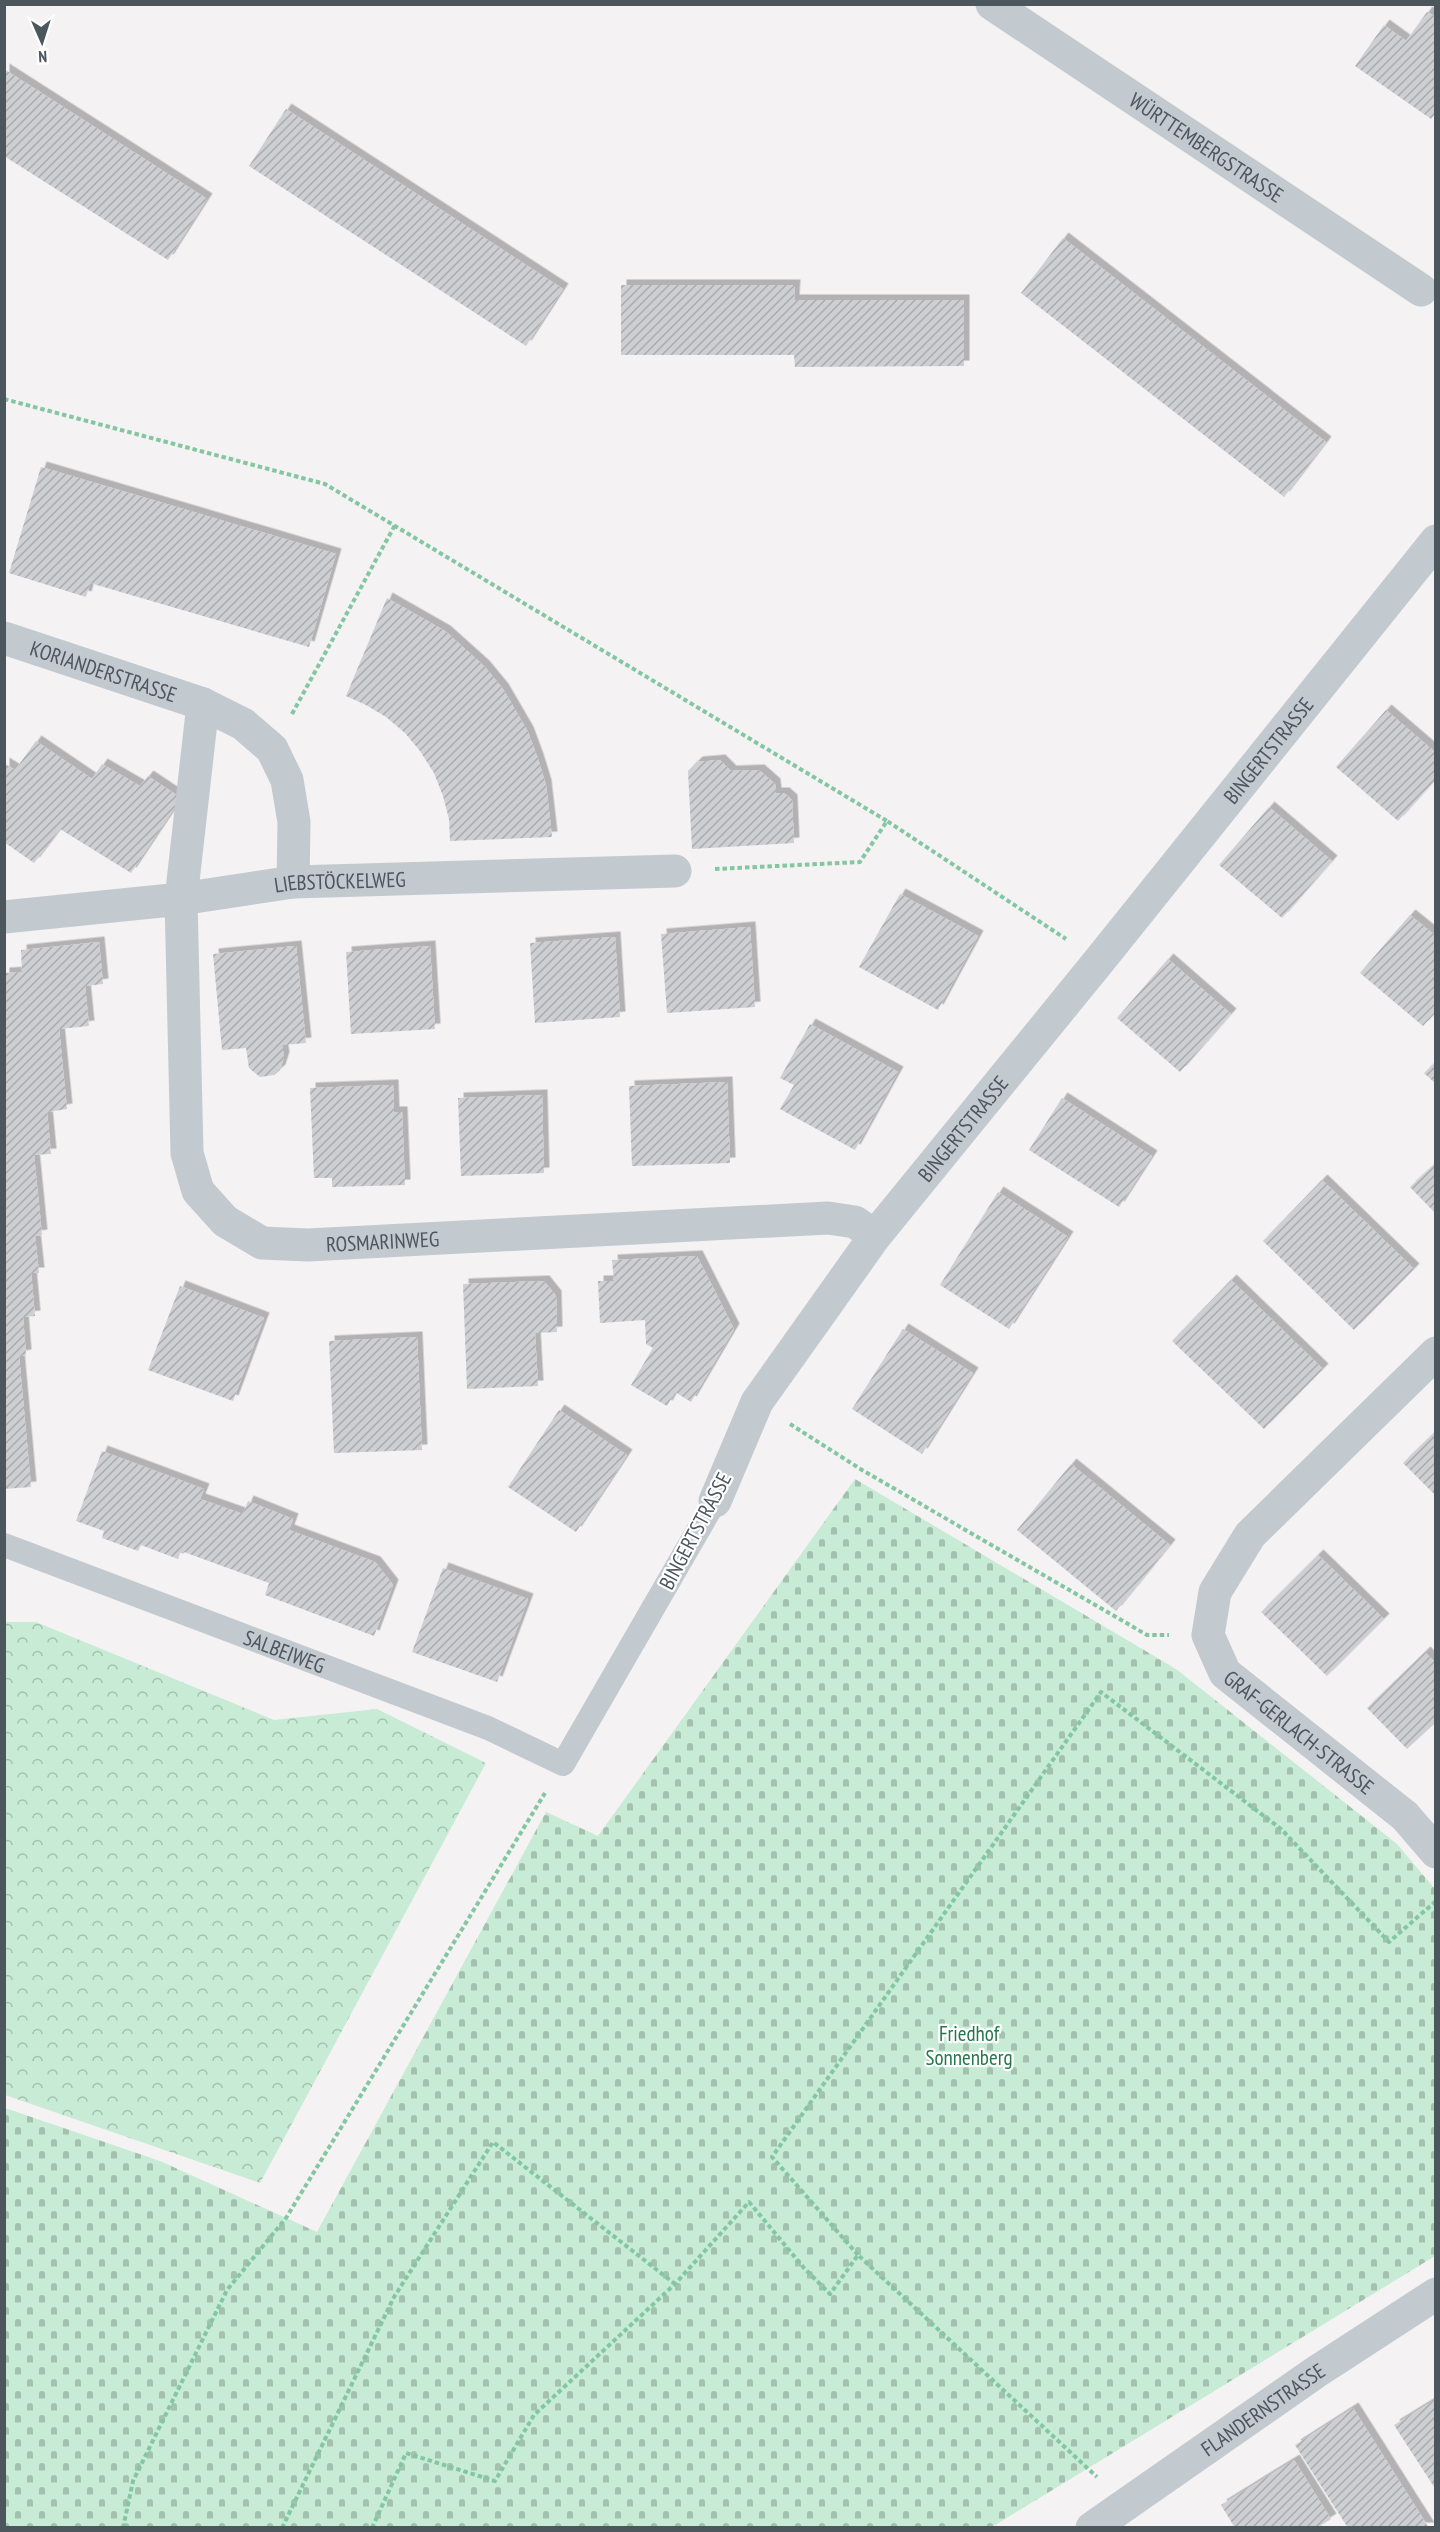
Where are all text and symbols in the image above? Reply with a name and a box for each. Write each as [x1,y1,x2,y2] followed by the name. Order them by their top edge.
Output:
[12,12,72,72] north arrow
[38,47,48,67] text: N
[1125,86,1289,208] street label: WÜRTTEMBERGSTRASSE
[27,634,180,708] street label: KORIANDERSTRASSE
[1217,692,1319,809] street label: BINGERTSTRASSE
[272,865,406,898] street label: LIEBSTÖCKELWEG
[911,1070,1014,1187] street label: BINGERTSTRASSE
[325,1225,440,1258] street label: ROSMARINWEG
[653,1468,737,1594] street label: BINGERTSTRASSE
[240,1623,329,1679] street label: SALBEIWEG
[1219,1664,1380,1800] street label: GRAF-GERLACH-STRASSE
[925,2020,1013,2071] park label: Friedhof Sonnenberg
[1195,2357,1330,2462] street label: FLANDERNSTRASSE

